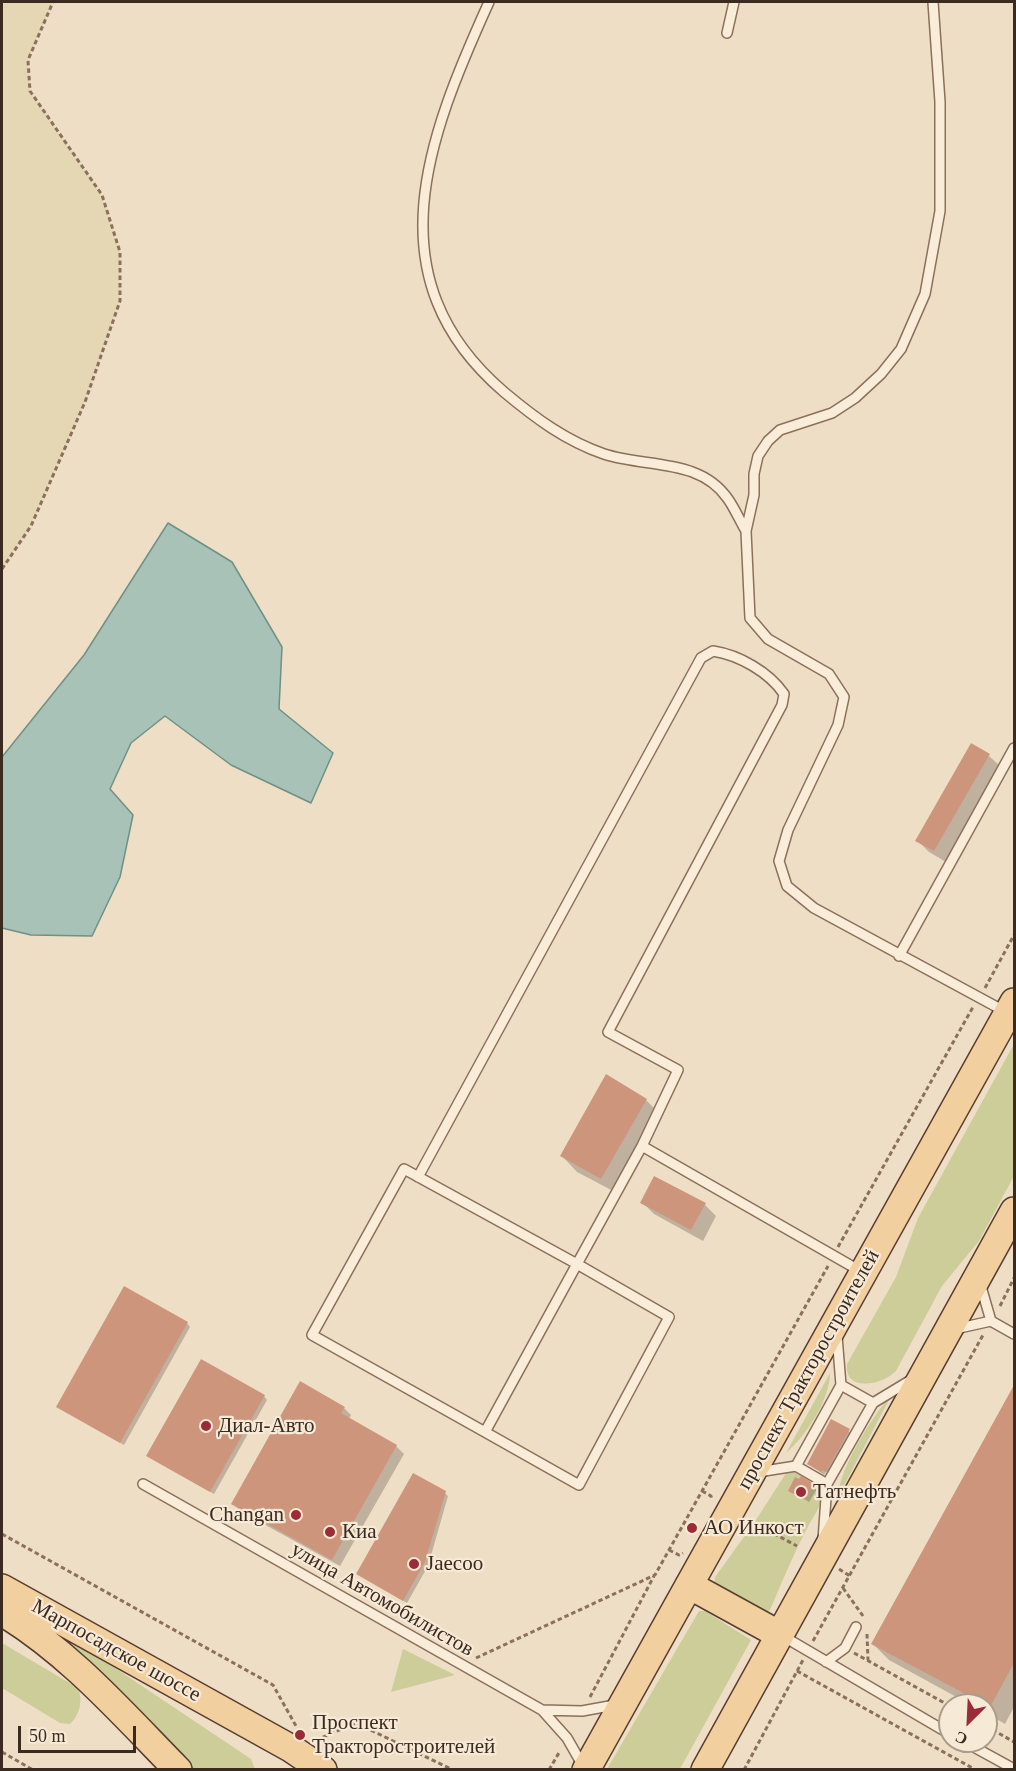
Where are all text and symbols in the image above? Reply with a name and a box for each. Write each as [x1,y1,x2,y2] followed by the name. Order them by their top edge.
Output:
[732,1246,886,1494] street label: проспект Тракторостроителей
[218,1413,314,1439] place label: Диал-Авто
[199,1419,213,1433] marker: Диал-Авто
[813,1479,896,1505] place label: Татнефть
[794,1485,808,1499] marker: Татнефть
[209,1502,284,1528] place label: Changan
[289,1508,303,1522] marker: Changan
[704,1515,804,1541] place label: АО Инкост
[342,1519,377,1545] place label: Киа
[685,1521,699,1535] marker: АО Инкост
[323,1525,337,1539] marker: Киа
[286,1537,478,1663] street label: улица Автомобилистов
[426,1551,483,1577] place label: Jaecoo
[407,1557,421,1571] marker: Jaecoo
[27,1594,205,1708] street label: Марпосадское шоссе
[938,1693,998,1753] north arrow
[312,1710,495,1760] place label: Проспект Тракторостроителей
[21,1714,140,1752] scale bar
[29,1726,66,1746] text: 50 m
[293,1728,307,1742] marker: Проспект Тракторостроителей
[953,1728,970,1748] text: С

